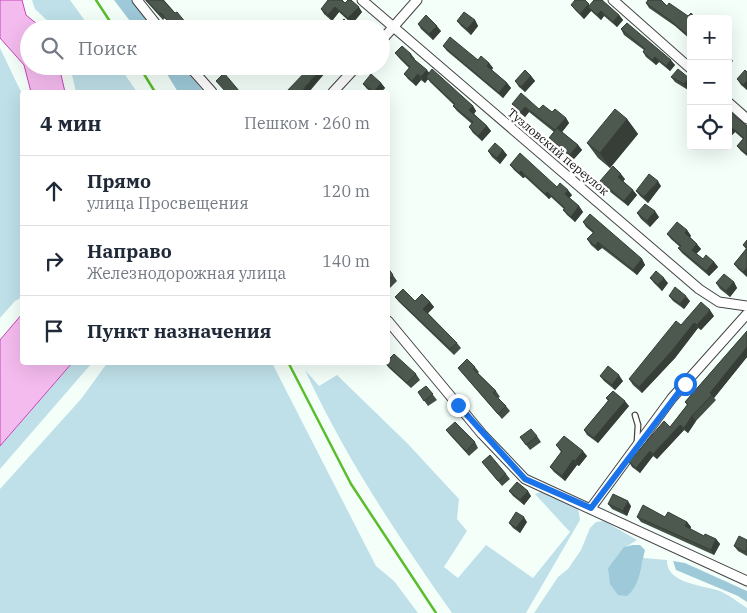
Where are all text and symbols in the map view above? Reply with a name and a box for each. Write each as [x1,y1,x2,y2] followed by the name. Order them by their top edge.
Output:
[687,15,732,150] map controls
[687,15,732,60] button: +
[20,20,390,75] search box
[38,34,66,62] icon: search
[78,36,137,60] text: Поиск
[687,60,732,105] button: −
[504,105,612,199] street label: Тузловский переулок
[687,105,732,150] button: locate
[40,109,102,137] text: 4 мин
[244,113,370,133] text: Пешком · 260 m
[87,169,151,193] text: Прямо
[40,177,68,205] icon: ahead
[322,181,370,201] text: 120 m
[87,193,249,213] text: улица Просвещения
[87,239,172,263] text: Направо
[40,247,68,275] icon: right
[322,251,370,271] text: 140 m
[87,263,286,283] text: Железнодорожная улица
[40,317,68,345] icon: arrive
[87,319,271,343] text: Пункт назначения
[674,373,697,396] route start
[447,394,470,417] route end

